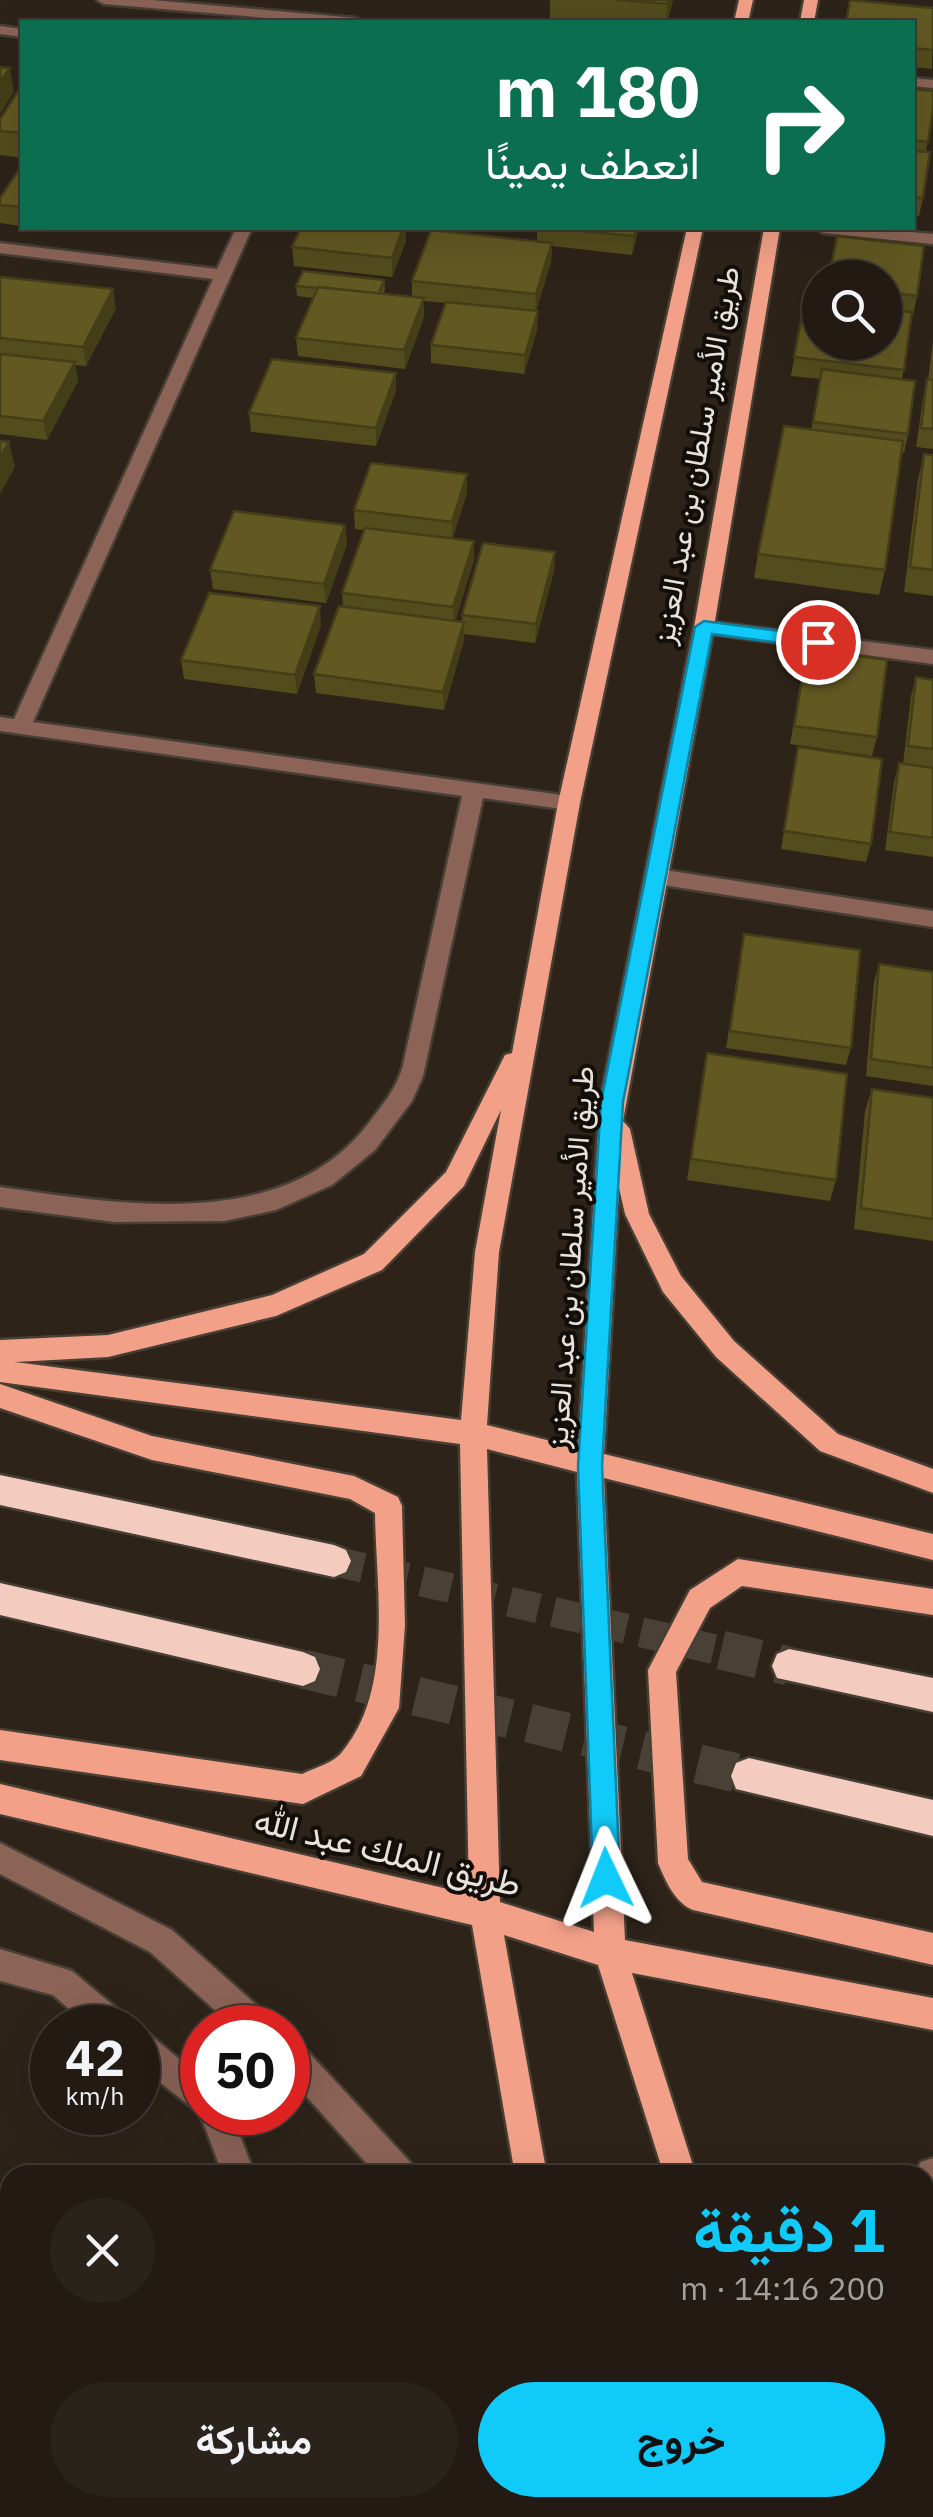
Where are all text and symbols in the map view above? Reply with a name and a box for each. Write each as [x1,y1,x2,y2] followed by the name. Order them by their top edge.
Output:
[495,45,700,136] text: 180 m
[735,60,865,190] icon: right
[485,133,700,191] text: انعطف يمينًا
[802,260,902,360] map controls
[802,260,902,360] button: search
[642,263,747,648] street label: طريق الأمير سلطان بن عبد العزيز
[776,600,861,685] pin
[791,615,846,670] icon: arrive
[536,1065,602,1450] street label: طريق الأمير سلطان بن عبد العزيز
[250,1796,526,1906] street label: طريق الملك عبد الله
[554,1826,658,1930] position arrow
[180,2005,310,2135] speed limit sign: 50
[65,2025,125,2090] text: 42
[66,2079,124,2112] text: km/h
[693,2190,885,2269] text: 1 دقيقة
[50,2198,155,2303] button: close
[680,2267,885,2309] text: 200 m · 14:16
[50,2382,458,2497] button: مشاركة
[478,2382,885,2497] button: خروج

